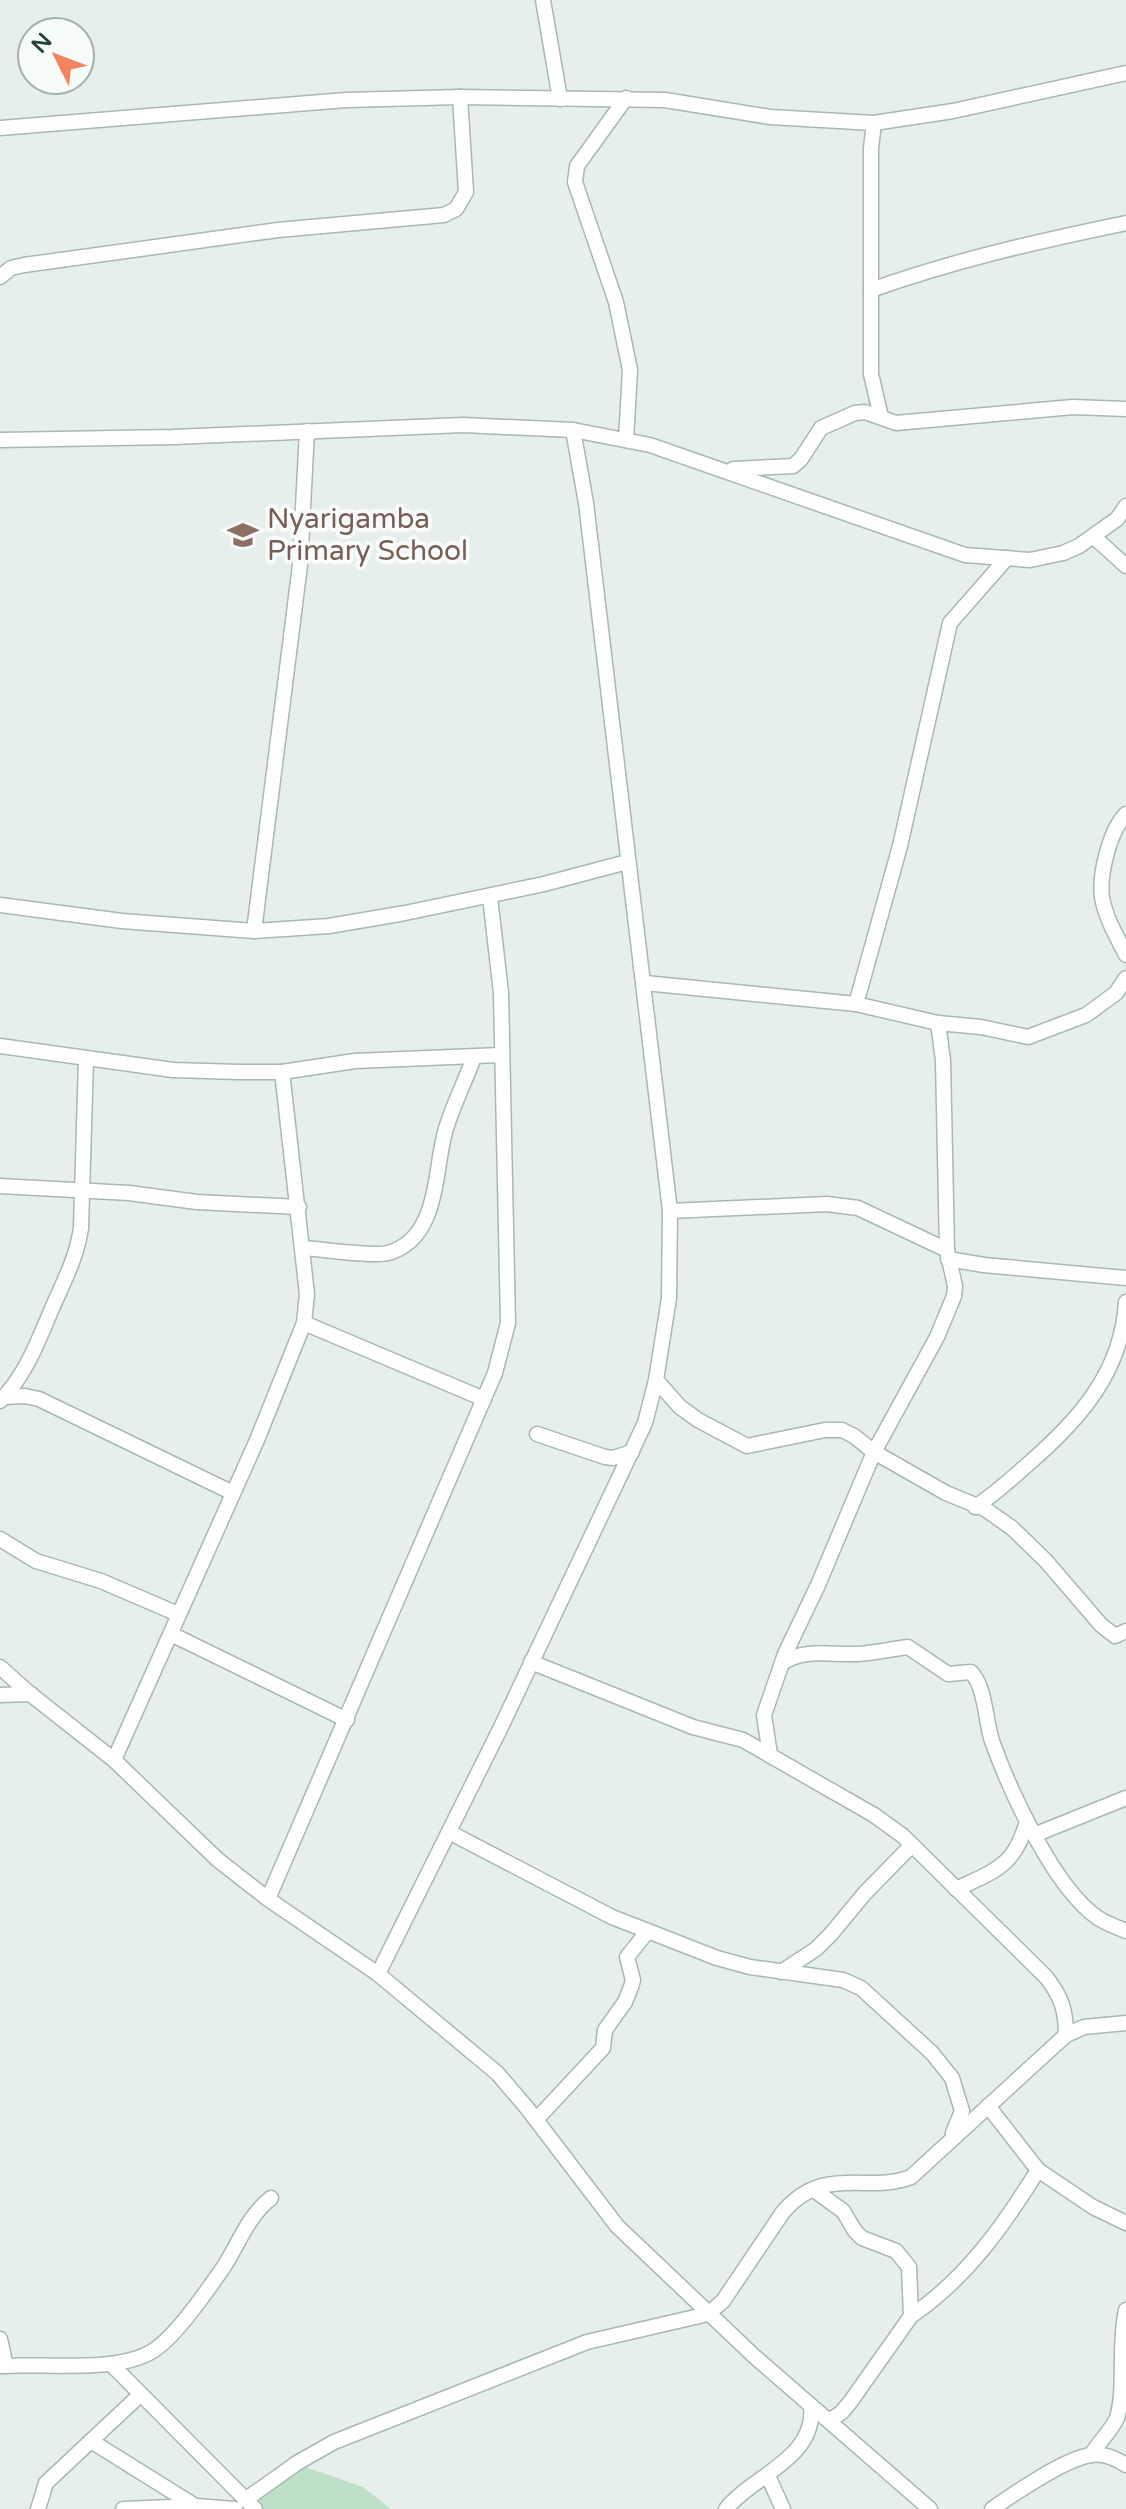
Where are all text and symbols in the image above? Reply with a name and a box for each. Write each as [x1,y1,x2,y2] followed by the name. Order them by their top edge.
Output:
[16,16,96,96] north arrow
[26,28,57,59] text: N
[267,502,468,568] place label: Nyarigamba Primary School
[226,518,260,552] school or university icon: Nyarigamba Primary School

